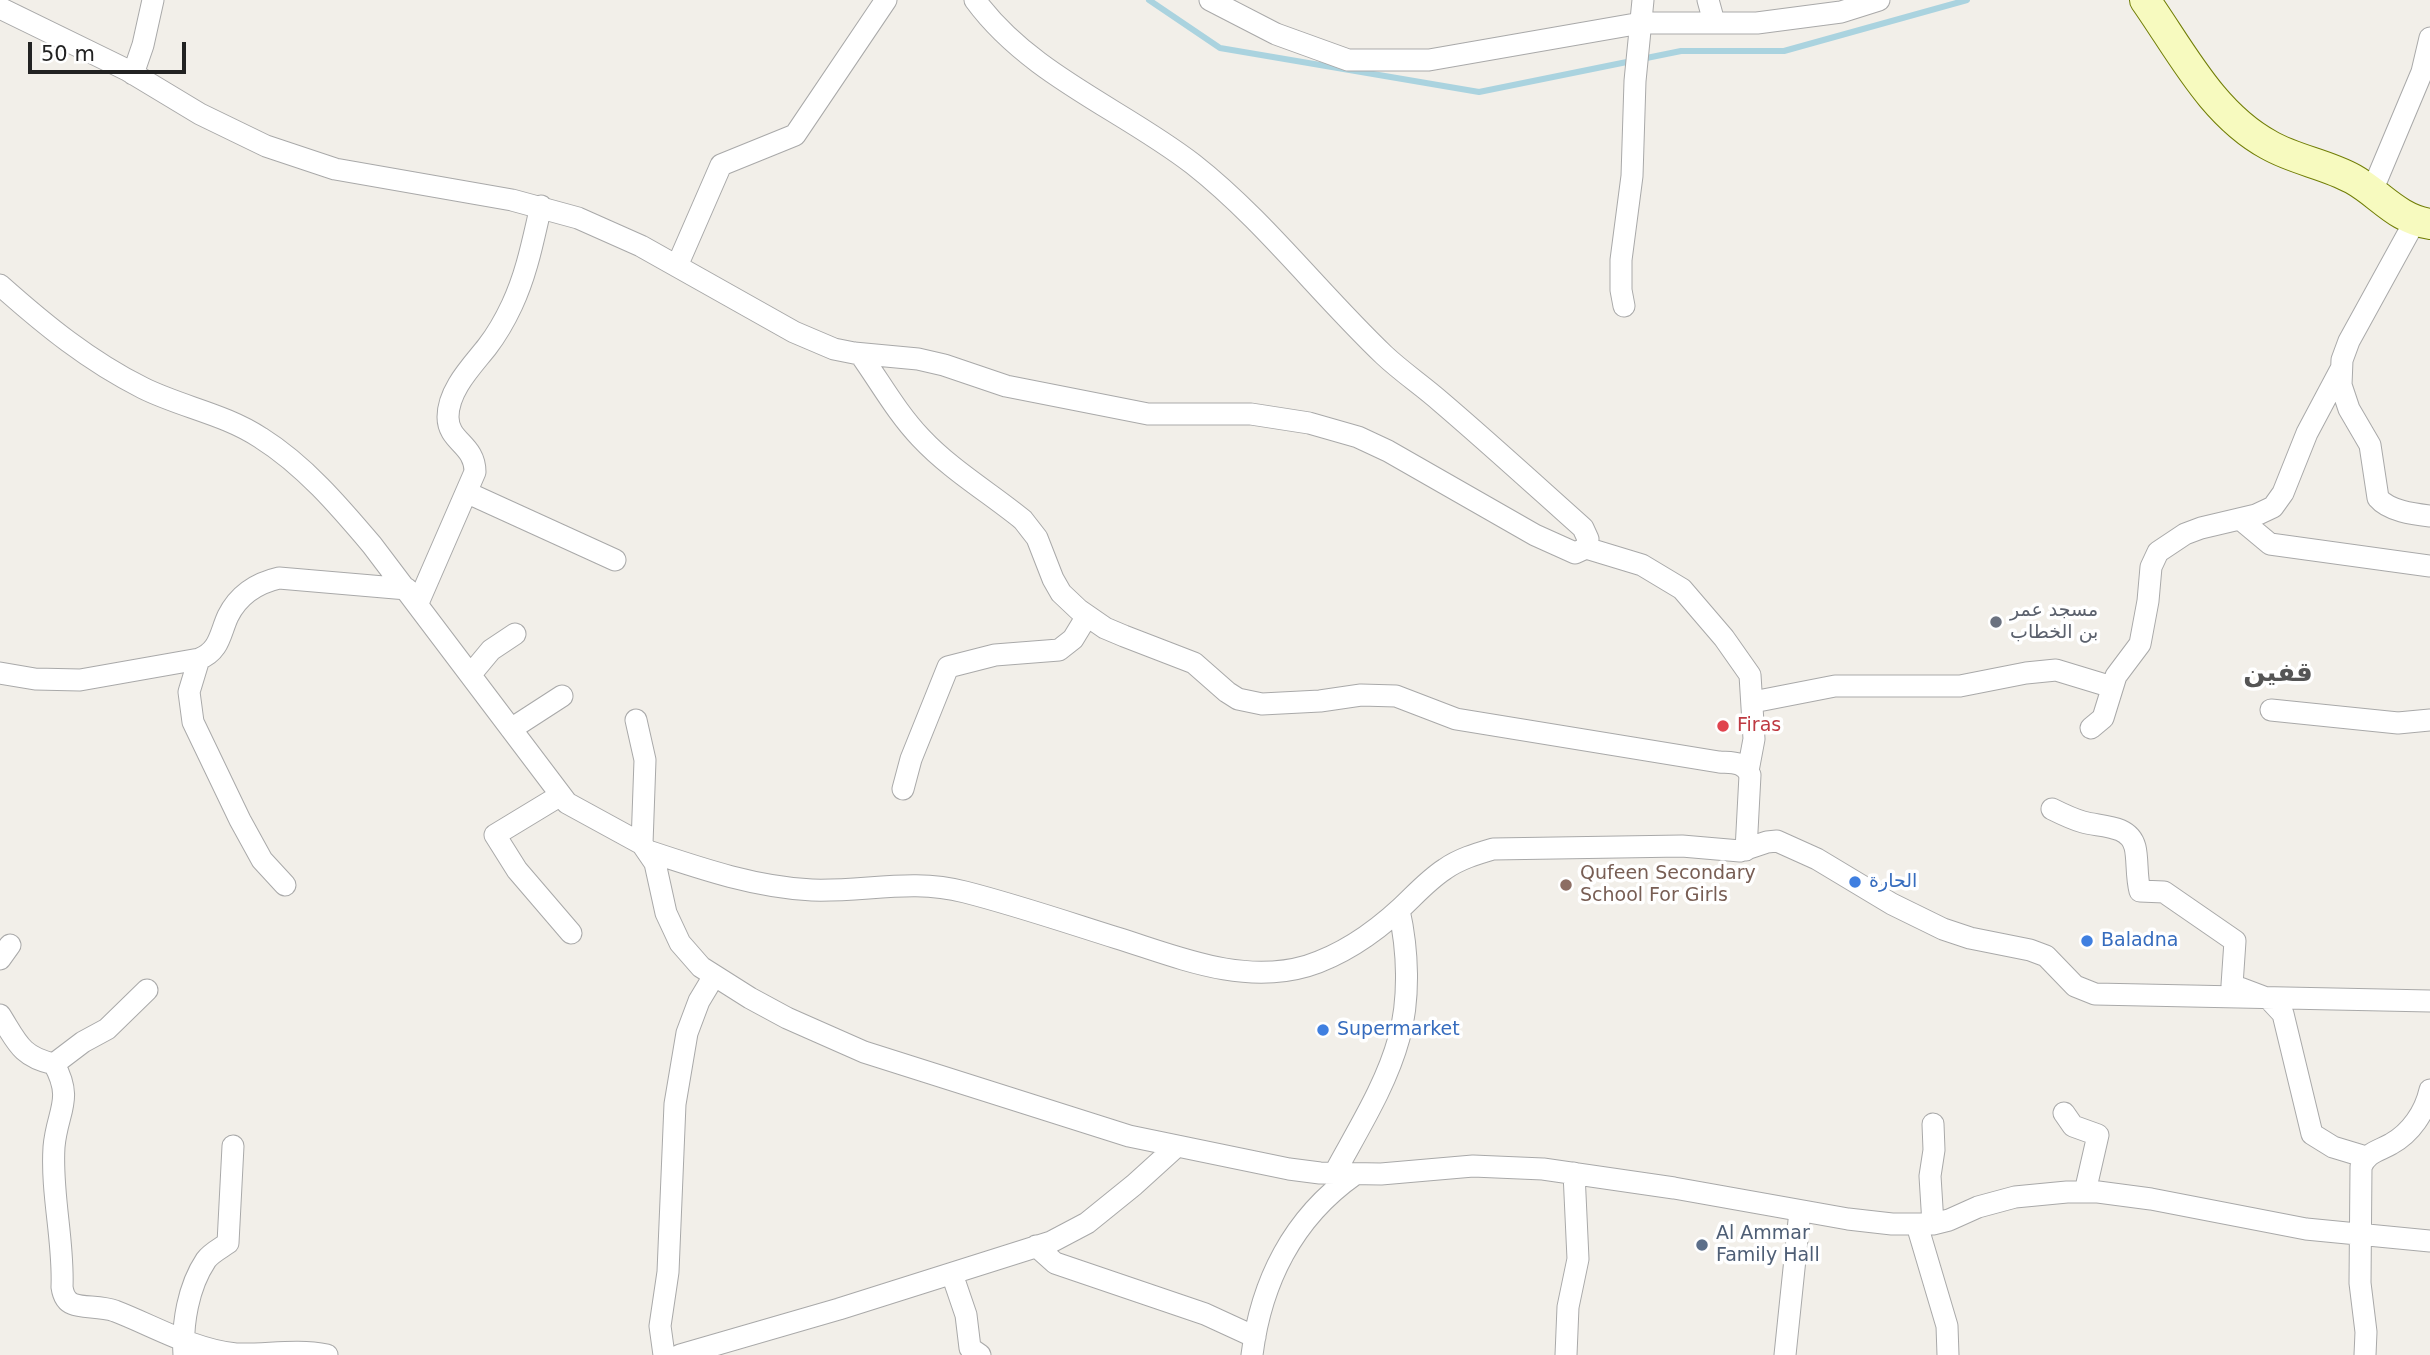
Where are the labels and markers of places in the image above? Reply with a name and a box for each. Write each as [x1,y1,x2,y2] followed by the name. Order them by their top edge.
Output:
[2010,600,2098,644] place label: مسجد عمر بن الخطاب
[1988,614,2004,630] marker: مسجد عمر بن الخطاب
[1737,715,1781,737] place label: Firas
[1715,718,1731,734] marker: Firas
[1580,863,1756,907] place label: Qufeen Secondary School For Girls
[1869,871,1917,893] place label: الحارة
[1847,874,1863,890] marker: الحارة
[1558,877,1574,893] marker: Qufeen Secondary School For Girls
[2101,930,2178,952] place label: Baladna
[2079,933,2095,949] marker: Baladna
[1337,1019,1460,1041] place label: Supermarket
[1315,1022,1331,1038] marker: Supermarket
[1716,1223,1820,1267] place label: Al Ammar Family Hall
[1694,1237,1710,1253] marker: Al Ammar Family Hall

